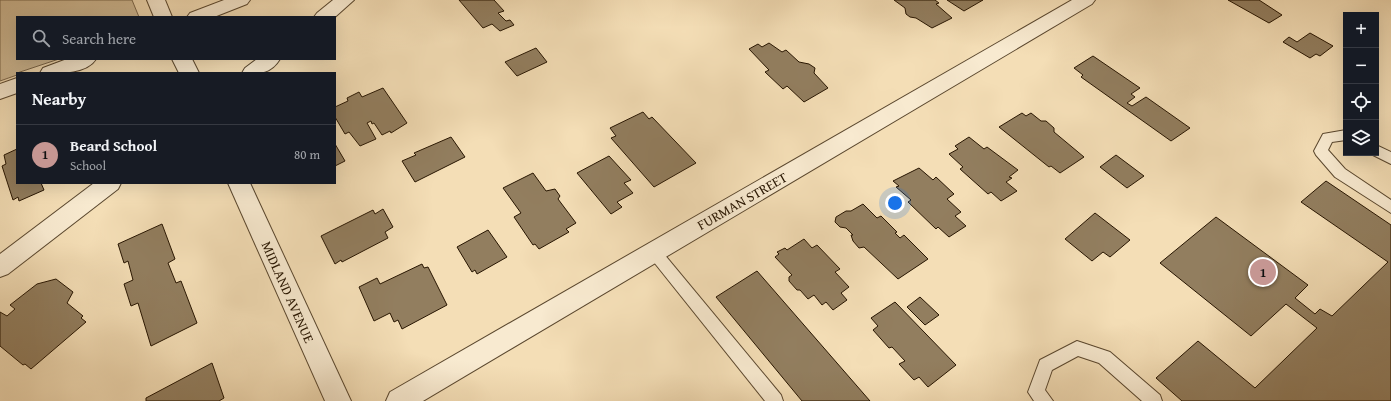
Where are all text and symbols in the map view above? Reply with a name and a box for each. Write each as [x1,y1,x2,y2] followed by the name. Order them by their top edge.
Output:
[1343,12,1379,156] map controls
[1343,12,1379,48] button: +
[16,16,336,60] search box
[30,27,52,49] icon: search
[62,28,136,49] text: Search here
[1343,48,1379,84] button: −
[1343,84,1379,120] button: locate
[32,86,86,111] text: Nearby
[1343,120,1379,156] button: layers
[70,135,157,156] text: Beard School
[42,145,48,164] text: 1
[294,145,320,164] text: 80 m
[70,156,106,175] text: School
[693,167,791,235] street label: FURMAN STREET
[885,193,905,213] your location
[257,238,319,346] street label: MIDLAND AVENUE
[1250,257,1276,287] pin: 1

